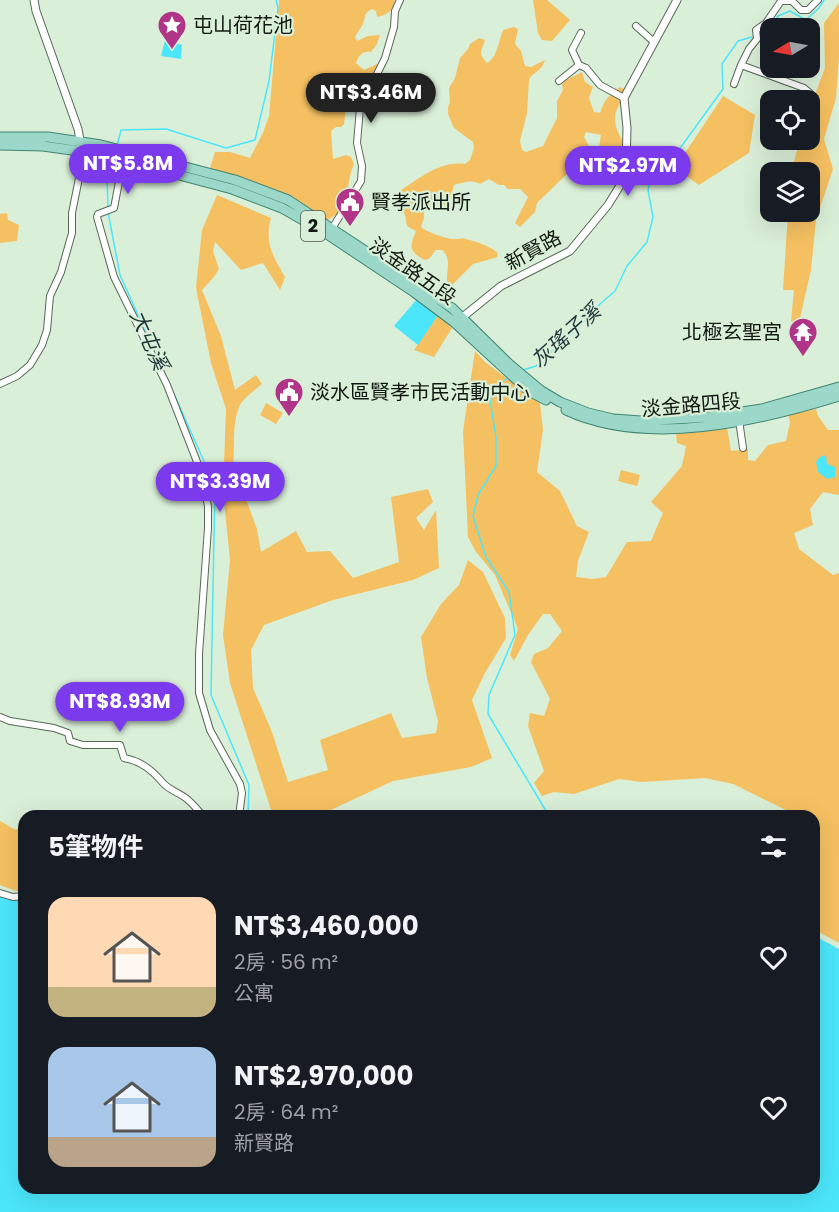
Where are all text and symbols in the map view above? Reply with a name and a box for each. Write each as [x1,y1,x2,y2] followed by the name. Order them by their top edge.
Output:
[156,9,188,51] place icon: 屯山荷花池
[193,11,293,39] place label: 屯山荷花池
[760,18,820,78] north arrow
[760,18,820,222] map controls
[309,73,433,124] pin: NT$3.46M
[320,78,422,106] text: NT$3.46M
[760,90,820,150] button: locate
[73,144,183,195] pin: NT$5.8M
[566,146,690,197] pin: NT$2.97M
[83,149,173,177] text: NT$5.8M
[579,151,677,179] text: NT$2.97M
[760,162,820,222] button: layers
[334,186,366,228] public building icon: 賢孝派出所
[371,188,471,216] place label: 賢孝派出所
[301,211,325,241] road number: 2
[500,223,566,277] street label: 新賢路
[364,231,462,311] street label: 淡金路五段
[525,295,609,375] water label: 灰瑤子溪
[123,305,177,377] water label: 大屯溪
[787,316,819,358] temple icon: 北極玄聖宮
[682,318,782,346] place label: 北極玄聖宮
[273,376,305,418] public building icon: 淡水區賢孝市民活動中心
[310,378,530,406] place label: 淡水區賢孝市民活動中心
[640,387,742,423] street label: 淡金路四段
[158,462,282,513] pin: NT$3.39M
[170,467,270,495] text: NT$3.39M
[58,682,182,733] pin: NT$8.93M
[69,687,171,715] text: NT$8.93M
[48,829,143,865] text: 5筆物件
[757,830,790,863] icon: filters
[234,908,419,944] text: NT$3,460,000
[96,921,168,993] icon: home
[757,941,790,974] icon: heart
[234,948,338,976] text: 2房 · 56 m²
[234,979,274,1007] text: 公寓
[234,1058,414,1094] text: NT$2,970,000
[96,1071,168,1143] icon: home
[757,1091,790,1124] icon: heart
[234,1098,338,1126] text: 2房 · 64 m²
[234,1129,294,1157] text: 新賢路

